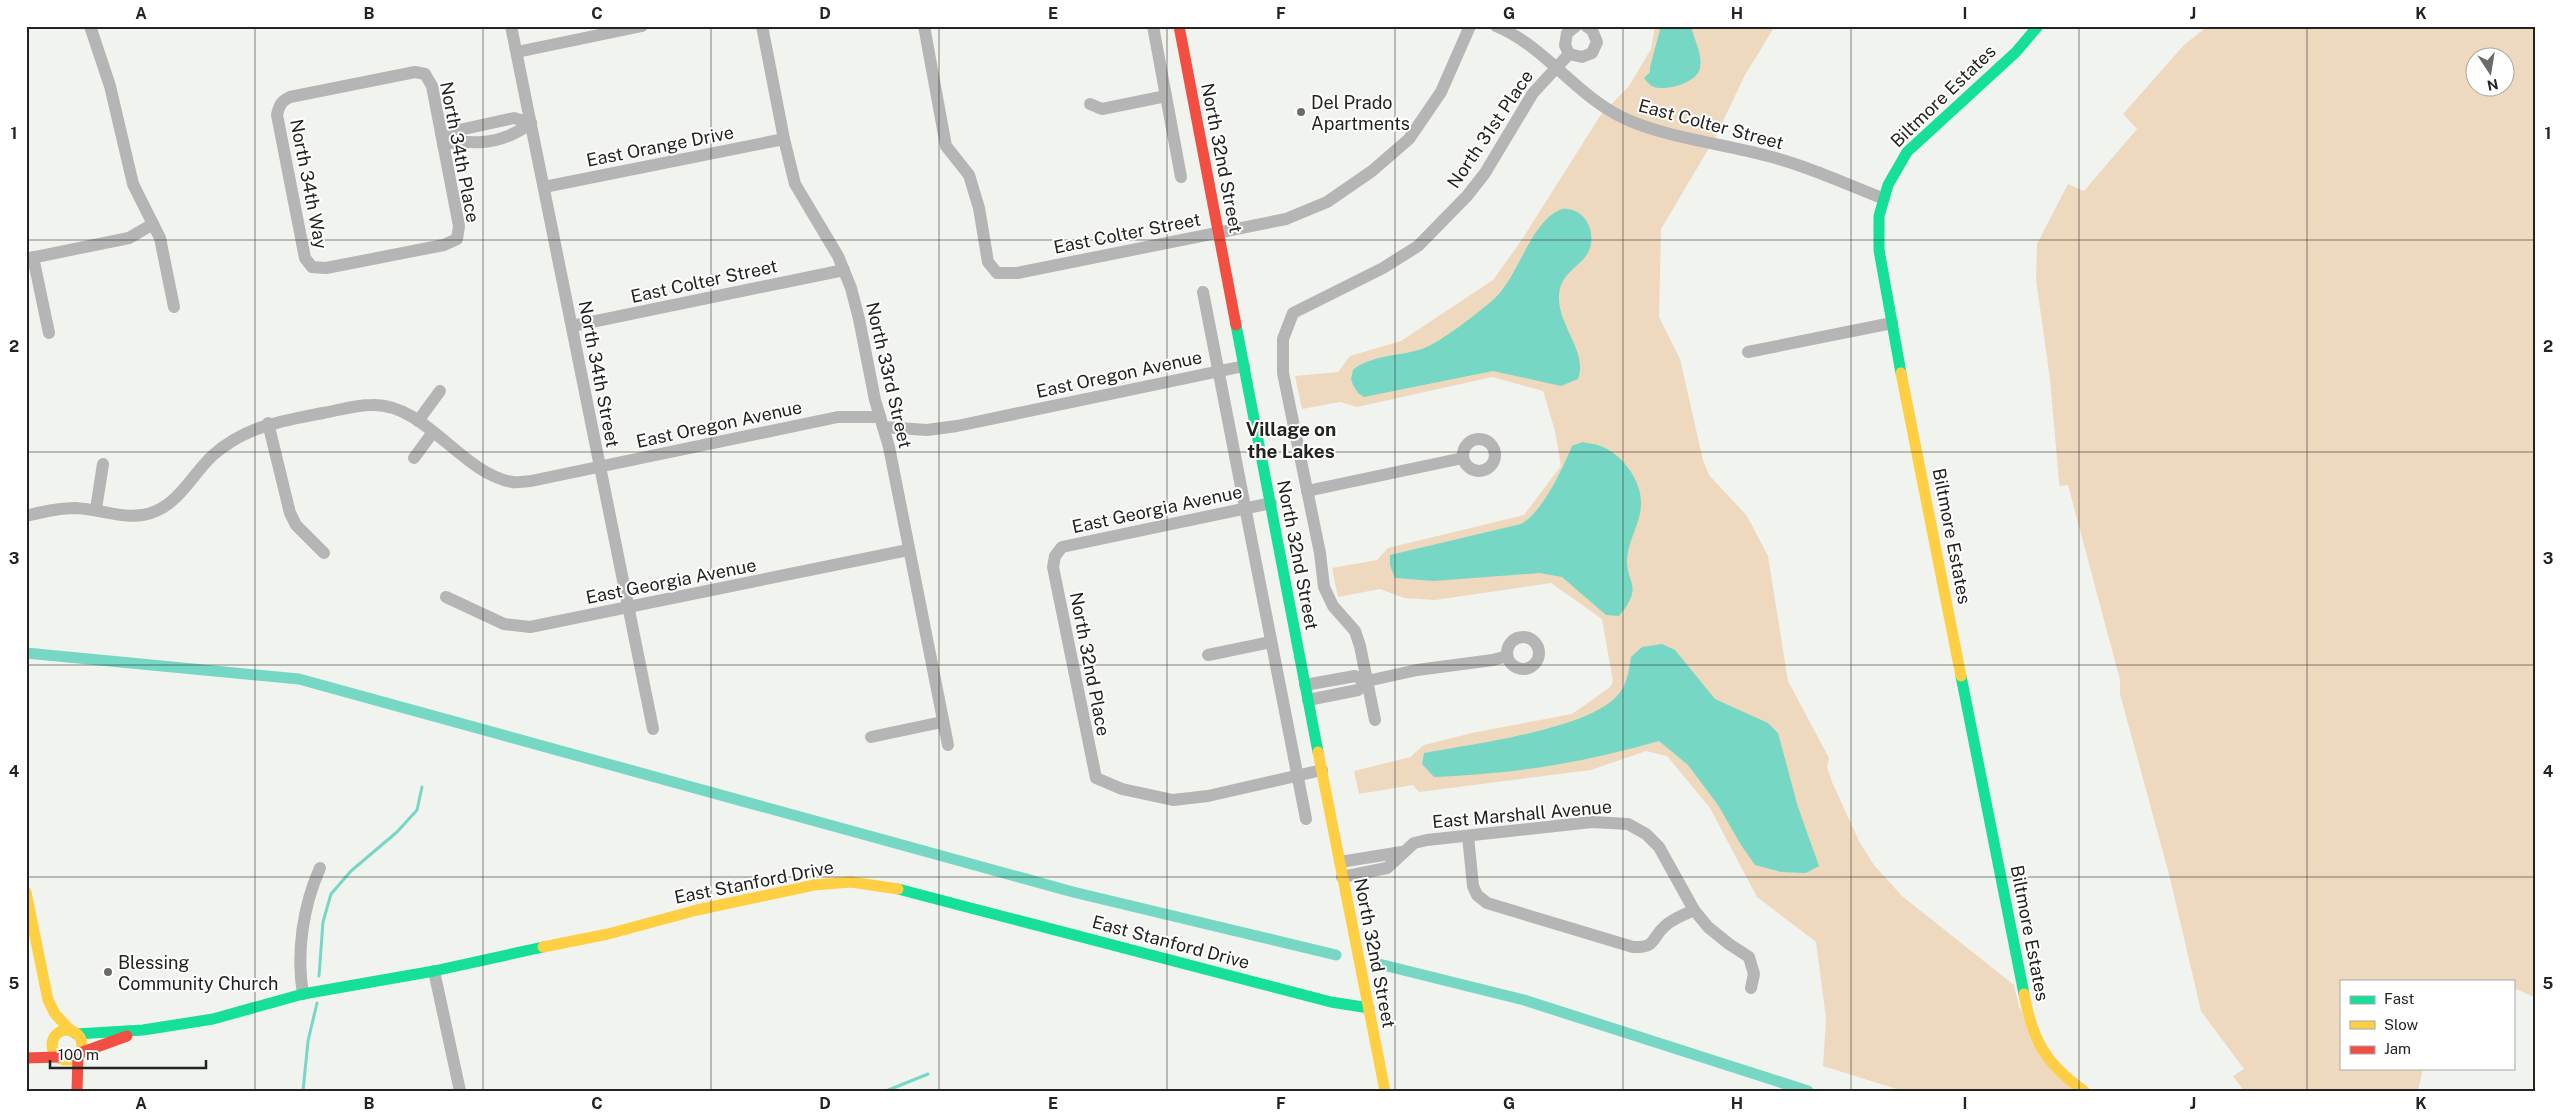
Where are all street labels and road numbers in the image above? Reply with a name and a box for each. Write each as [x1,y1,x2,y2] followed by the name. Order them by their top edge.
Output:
[1886,41,2000,151] street label: Biltmore Estates
[1443,66,1537,192] street label: North 31st Place
[436,80,484,224] street label: North 34th Place
[1197,81,1247,235] street label: North 32nd Street
[1636,95,1786,153] street label: East Colter Street
[286,117,332,251] street label: North 34th Way
[584,121,736,171] street label: East Orange Drive
[1052,208,1202,258] street label: East Colter Street
[629,255,779,307] street label: East Colter Street
[574,299,624,449] street label: North 34th Street
[862,300,916,450] street label: North 33rd Street
[1034,346,1204,402] street label: East Oregon Avenue
[634,396,804,452] street label: East Oregon Avenue
[1929,466,1975,606] street label: Biltmore Estates
[1273,478,1323,632] street label: North 32nd Street
[1070,481,1244,537] street label: East Georgia Avenue
[584,554,758,608] street label: East Georgia Avenue
[1066,590,1114,738] street label: North 32nd Place
[1431,796,1613,832] street label: East Marshall Avenue
[672,856,836,908] street label: East Stanford Drive
[2007,863,2053,1003] street label: Biltmore Estates
[1350,876,1400,1030] street label: North 32nd Street
[1090,911,1252,973] street label: East Stanford Drive

